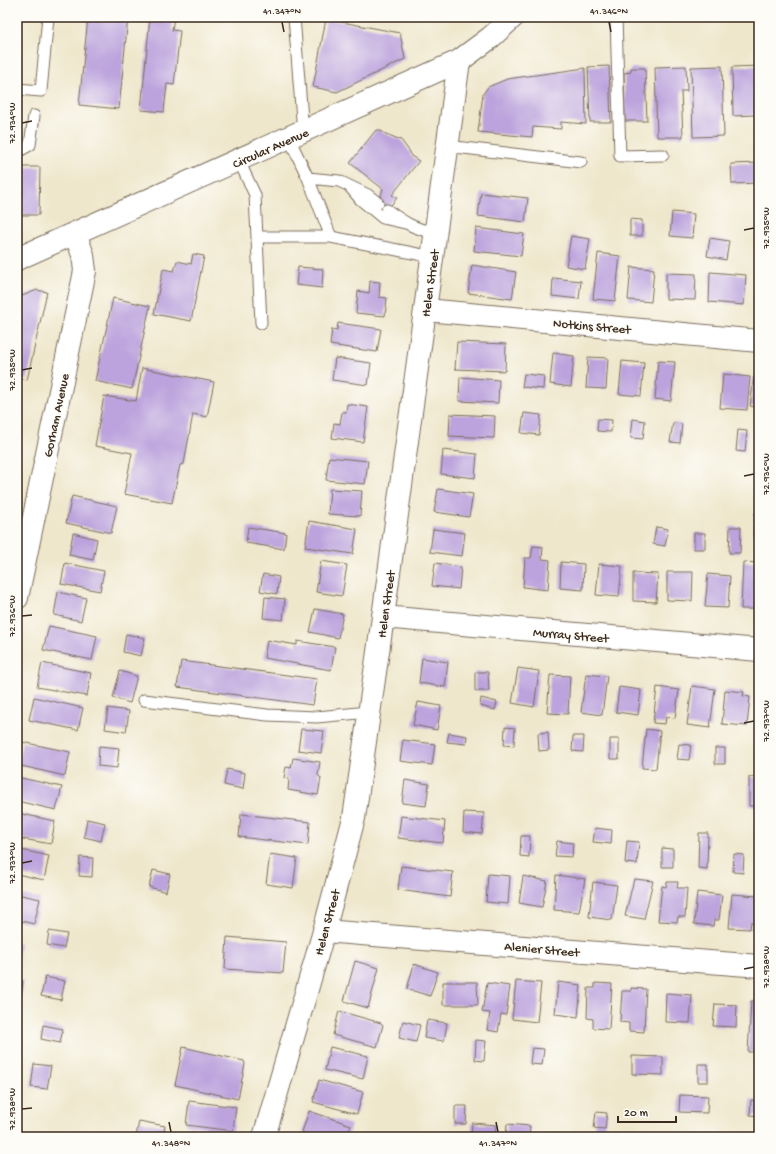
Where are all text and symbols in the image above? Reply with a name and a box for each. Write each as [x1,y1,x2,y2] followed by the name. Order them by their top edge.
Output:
[263,6,302,18] text: 41.347°N
[590,6,628,18] text: 41.346°N
[7,102,19,145] text: 72.934°W
[231,126,312,173] street label: Circular Avenue
[761,207,773,250] text: 72.935°W
[419,247,444,318] street label: Helen Street
[552,317,633,339] street label: Notkins Street
[7,349,19,392] text: 72.935°W
[41,372,74,459] street label: Gorham Avenue
[761,453,773,496] text: 72.936°W
[375,568,400,639] street label: Helen Street
[7,595,19,638] text: 72.936°W
[532,626,611,647] street label: Murray Street
[761,700,773,743] text: 72.937°W
[7,842,19,885] text: 72.937°W
[312,886,345,957] street label: Helen Street
[504,940,582,961] street label: Alenier Street
[761,946,773,989] text: 72.938°W
[7,1088,19,1131] text: 72.938°W
[618,1098,676,1124] scale bar
[624,1107,649,1121] text: 20 m
[152,1138,191,1150] text: 41.348°N
[479,1138,518,1150] text: 41.347°N

